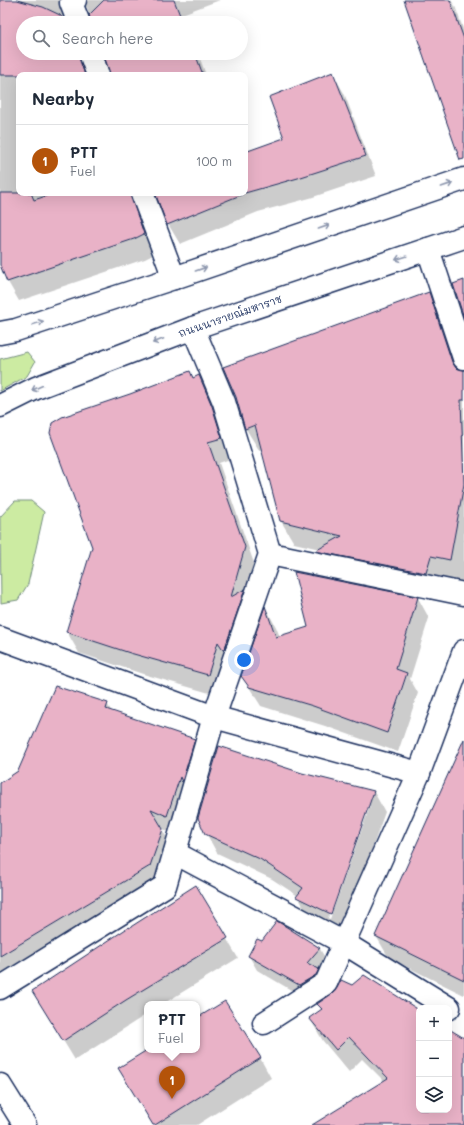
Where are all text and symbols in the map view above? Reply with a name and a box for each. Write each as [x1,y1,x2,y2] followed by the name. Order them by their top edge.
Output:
[16,16,248,60] search box
[30,27,52,49] icon: search
[62,28,153,48] text: Search here
[32,87,94,109] text: Nearby
[70,142,98,162] text: PTT
[42,152,48,169] text: 1
[196,152,232,169] text: 100 m
[70,162,96,179] text: Fuel
[440,181,453,188] one-way arrow
[317,223,330,230] one-way arrow
[395,255,407,263] one-way arrow
[194,265,207,272] one-way arrow
[176,291,284,340] street label: ถนนนารายณ์มหาราช
[31,319,44,326] one-way arrow
[153,337,165,345] one-way arrow
[31,385,43,392] one-way arrow
[234,650,254,670] your location
[144,1001,200,1053] popup
[416,1005,452,1113] map controls
[416,1005,452,1041] button: +
[158,1009,186,1029] text: PTT
[158,1029,184,1046] text: Fuel
[416,1041,452,1077] button: −
[159,1066,185,1099] pin: 1
[416,1077,452,1113] button: layers

